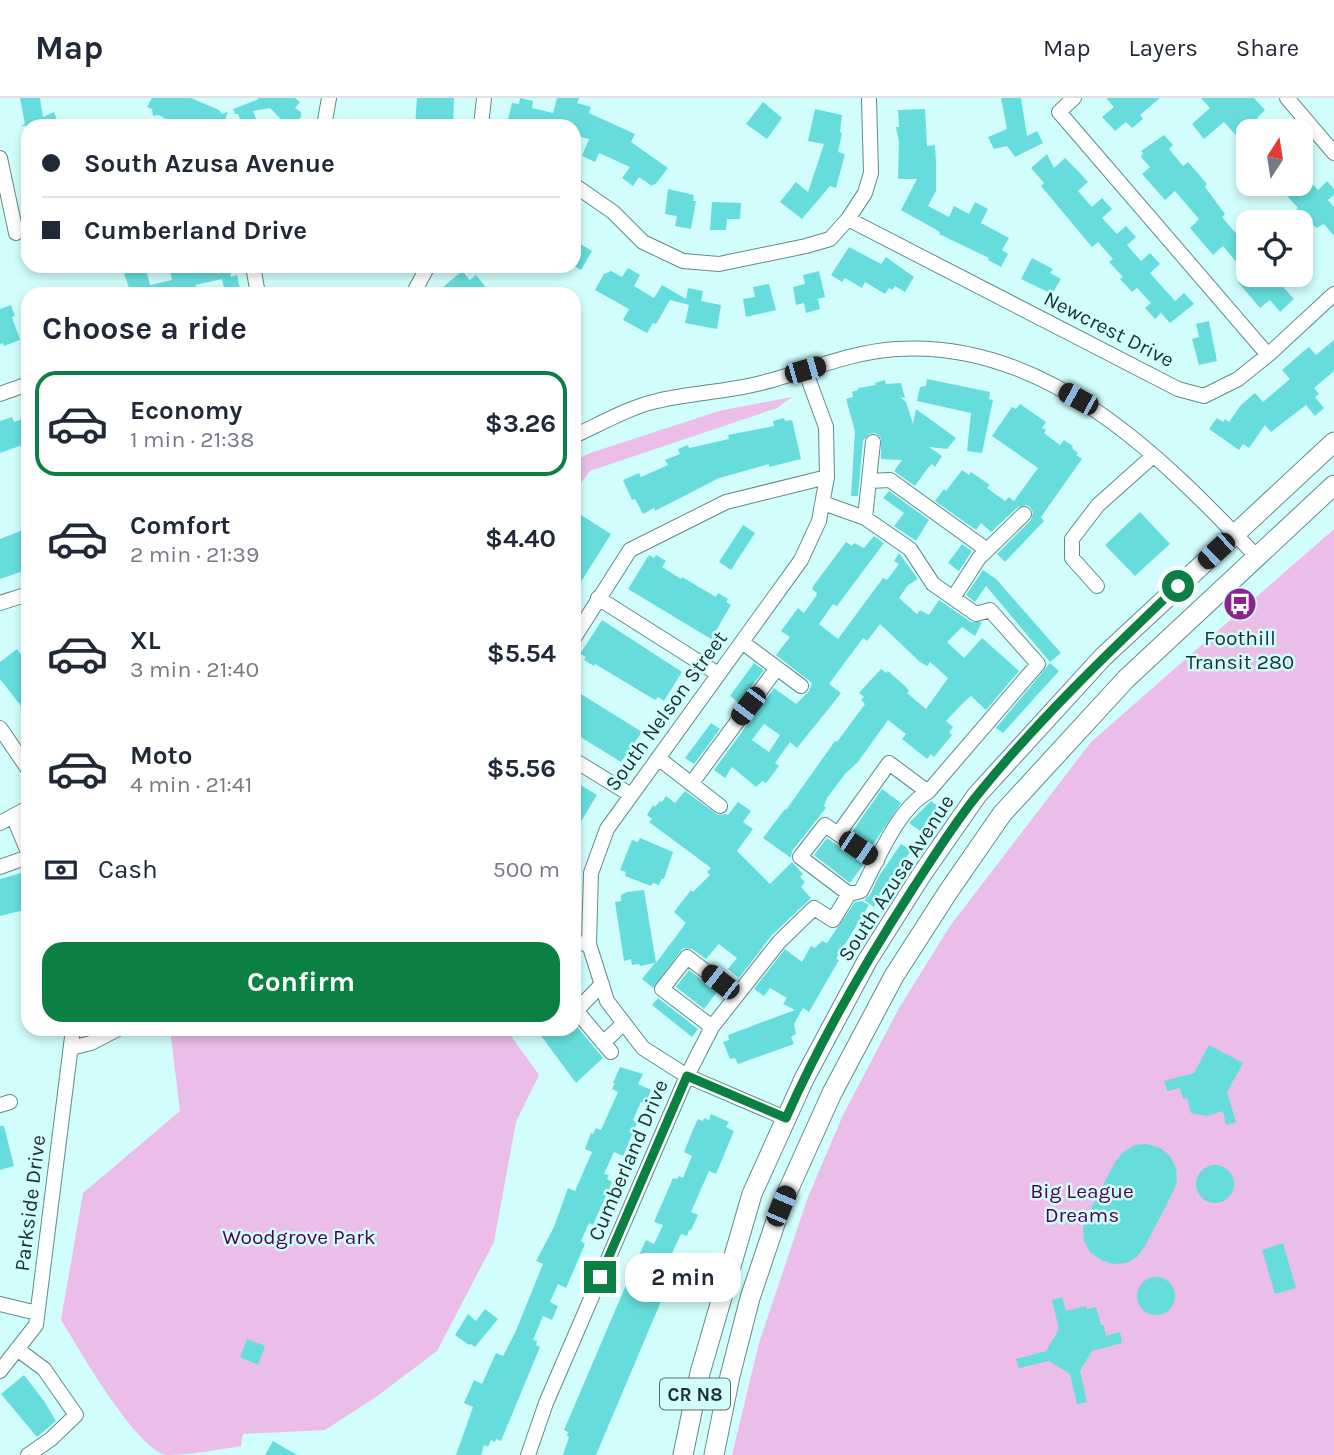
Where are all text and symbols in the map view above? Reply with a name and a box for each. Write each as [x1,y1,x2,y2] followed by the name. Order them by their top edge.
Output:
[35,29,103,67] text: Map
[1043,34,1091,62] text: Map
[1129,34,1198,62] text: Layers
[1236,34,1299,62] text: Share
[1236,119,1312,196] north arrow
[1236,119,1313,287] map controls
[84,148,335,179] text: South Azusa Avenue
[1236,210,1313,287] button: locate
[84,215,307,246] text: Cumberland Drive
[1040,286,1178,372] street label: Newcrest Drive
[42,310,247,347] text: Choose a ride
[782,354,829,386] car
[1055,380,1102,418] car
[46,392,109,455] icon: car
[130,395,242,426] text: Economy
[485,408,556,439] text: $3.26
[130,426,254,453] text: 1 min · 21:38
[46,507,109,570] icon: car
[130,510,231,541] text: Comfort
[485,523,556,554] text: $4.40
[1194,529,1239,573] car
[130,541,259,568] text: 2 min · 21:39
[1162,570,1194,602] route start
[1221,585,1259,623] bus stop icon: Foothill Transit 280
[46,622,109,685] icon: car
[130,625,161,656] text: XL
[600,626,732,795] street label: South Nelson Street
[1186,626,1294,674] place label: Foothill Transit 280
[487,638,556,669] text: $5.54
[130,656,259,683] text: 3 min · 21:40
[727,683,770,729] car
[46,737,109,800] icon: car
[130,740,192,771] text: Moto
[486,753,556,784] text: $5.56
[130,771,252,798] text: 4 min · 21:41
[833,790,959,966] street label: South Azusa Avenue
[835,828,882,868] car
[42,851,80,889] icon: cash
[98,854,158,885] text: Cash
[493,856,560,883] text: 500 m
[42,942,560,1022] button: Confirm
[697,961,744,1003] car
[583,1076,673,1244] street label: Cumberland Drive
[10,1133,50,1273] street label: Parkside Drive
[1030,1179,1134,1227] park label: Big League Dreams
[764,1183,799,1229] car
[222,1225,376,1249] park label: Woodgrove Park
[624,1252,740,1302] callout: 2 min
[584,1261,616,1293] route end
[651,1264,715,1291] text: 2 min
[660,1378,730,1410] road number: CR N8

